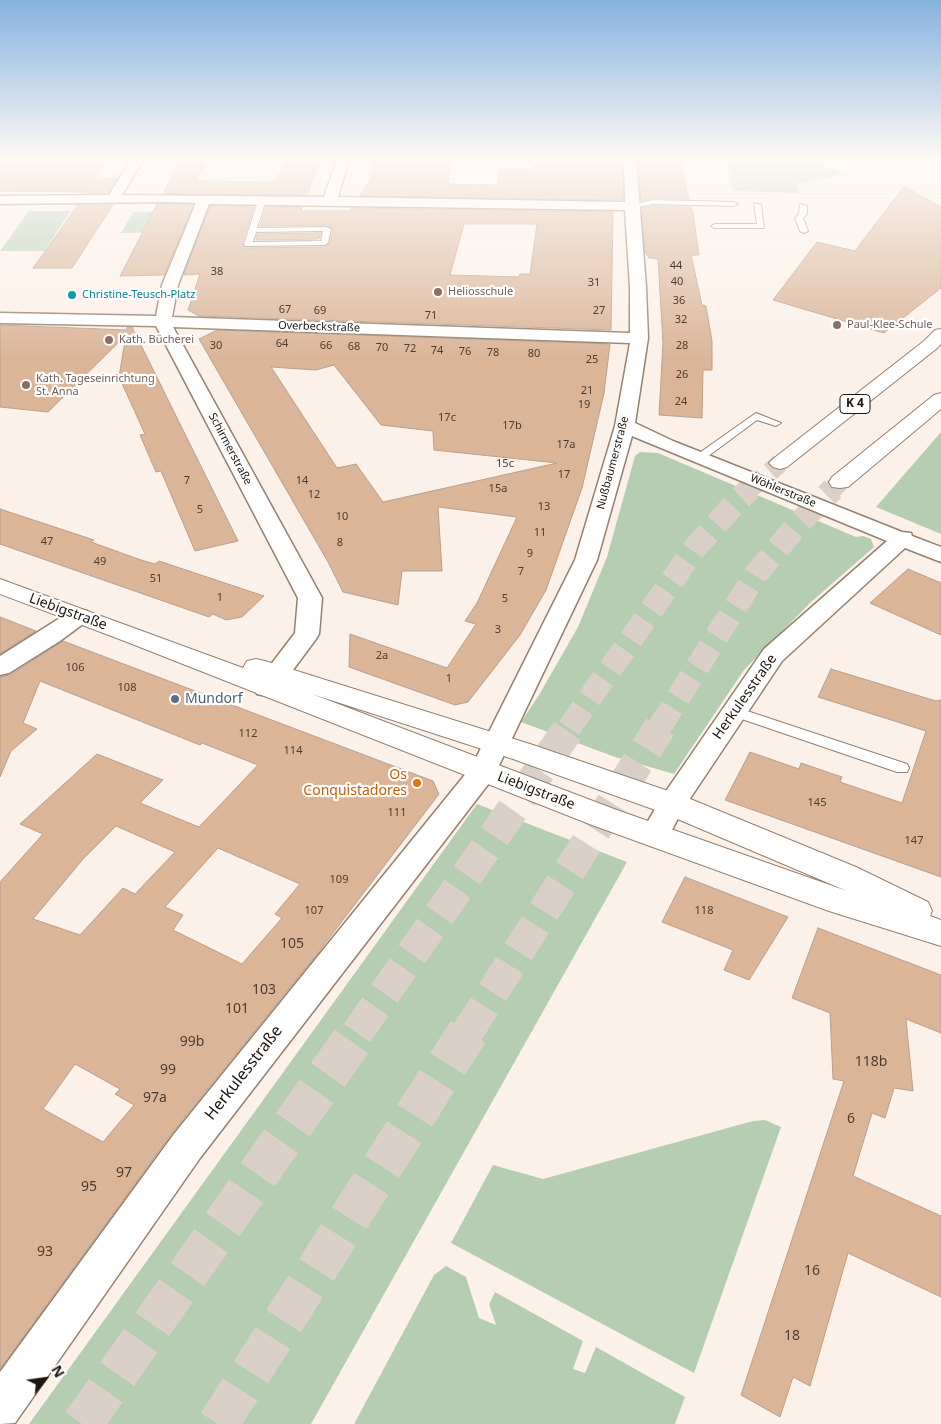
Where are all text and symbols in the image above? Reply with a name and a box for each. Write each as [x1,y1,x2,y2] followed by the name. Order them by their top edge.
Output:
[670,259,682,273] house number: 44
[211,265,223,279] house number: 38
[671,275,683,289] house number: 40
[588,276,600,290] house number: 31
[448,285,513,299] place label: Heliosschule
[432,286,444,298] marker: Heliosschule
[82,288,195,302] place label: Christine-Teusch-Platz
[66,289,78,301] marker: Christine-Teusch-Platz
[673,294,685,308] house number: 36
[279,303,291,317] house number: 67
[314,304,326,318] house number: 69
[593,304,605,318] house number: 27
[425,309,437,323] house number: 71
[675,313,687,327] house number: 32
[847,318,933,332] place label: Paul-Klee-Schule
[278,319,360,335] street label: Overbeckstraße
[831,319,843,331] marker: Paul-Klee-Schule
[119,333,194,347] place label: Kath. Bücherei
[103,334,115,346] marker: Kath. Bücherei
[276,337,288,351] house number: 64
[210,339,222,353] house number: 30
[320,339,332,353] house number: 66
[676,339,688,353] house number: 28
[348,340,360,354] house number: 68
[376,341,388,355] house number: 70
[404,342,416,356] house number: 72
[431,344,443,358] house number: 74
[459,345,471,359] house number: 76
[487,346,499,360] house number: 78
[528,347,540,361] house number: 80
[586,353,598,367] house number: 25
[676,368,688,382] house number: 26
[36,372,155,398] place label: Kath. Tageseinrichtung St. Anna
[20,379,32,391] marker: Kath. Tageseinrichtung St. Anna
[581,384,593,398] house number: 21
[840,394,870,414] road number: K 4
[675,395,687,409] house number: 24
[578,398,590,412] house number: 19
[206,411,254,487] street label: Schirmerstraße
[438,411,456,425] house number: 17c
[594,415,632,511] street label: Nußbaumerstraße
[502,419,522,433] house number: 17b
[557,438,575,452] house number: 17a
[496,457,514,471] house number: 15c
[558,468,570,482] house number: 17
[748,472,818,510] street label: Wöhlerstraße
[184,474,190,488] house number: 7
[296,474,308,488] house number: 14
[489,482,507,496] house number: 15a
[308,488,320,502] house number: 12
[538,500,550,514] house number: 13
[197,503,203,517] house number: 5
[336,510,348,524] house number: 10
[534,526,546,540] house number: 11
[41,535,53,549] house number: 47
[337,536,343,550] house number: 8
[527,547,533,561] house number: 9
[94,555,106,569] house number: 49
[518,565,524,579] house number: 7
[150,572,162,586] house number: 51
[27,590,109,634] street label: Liebigstraße
[217,591,223,605] house number: 1
[502,592,508,606] house number: 5
[495,623,501,637] house number: 3
[376,649,388,663] house number: 2a
[709,651,781,743] street label: Herkulesstraße
[66,661,84,675] house number: 106
[446,672,452,686] house number: 1
[118,681,136,695] house number: 108
[185,691,243,707] place label: Mundorf
[169,693,181,705] marker: Mundorf
[239,727,257,741] house number: 112
[284,744,302,758] house number: 114
[303,767,407,800] place label: Os Conquistadores
[495,769,577,813] street label: Liebigstraße
[411,777,423,789] marker: Os Conquistadores
[808,796,826,810] house number: 145
[388,806,406,820] house number: 111
[905,834,923,848] house number: 147
[330,873,348,887] house number: 109
[305,904,323,918] house number: 107
[695,904,713,918] house number: 118
[280,936,304,952] house number: 105
[252,982,276,998] house number: 103
[225,1001,249,1017] house number: 101
[201,1022,287,1124] street label: Herkulesstraße
[180,1034,204,1050] house number: 99b
[855,1054,887,1070] house number: 118b
[160,1062,176,1078] house number: 99
[143,1090,167,1106] house number: 97a
[847,1111,855,1127] house number: 6
[116,1165,132,1181] house number: 97
[81,1179,97,1195] house number: 95
[37,1244,53,1260] house number: 93
[804,1263,820,1279] house number: 16
[784,1328,800,1344] house number: 18
[20,1354,70,1404] north arrow
[47,1362,69,1381] text: N

